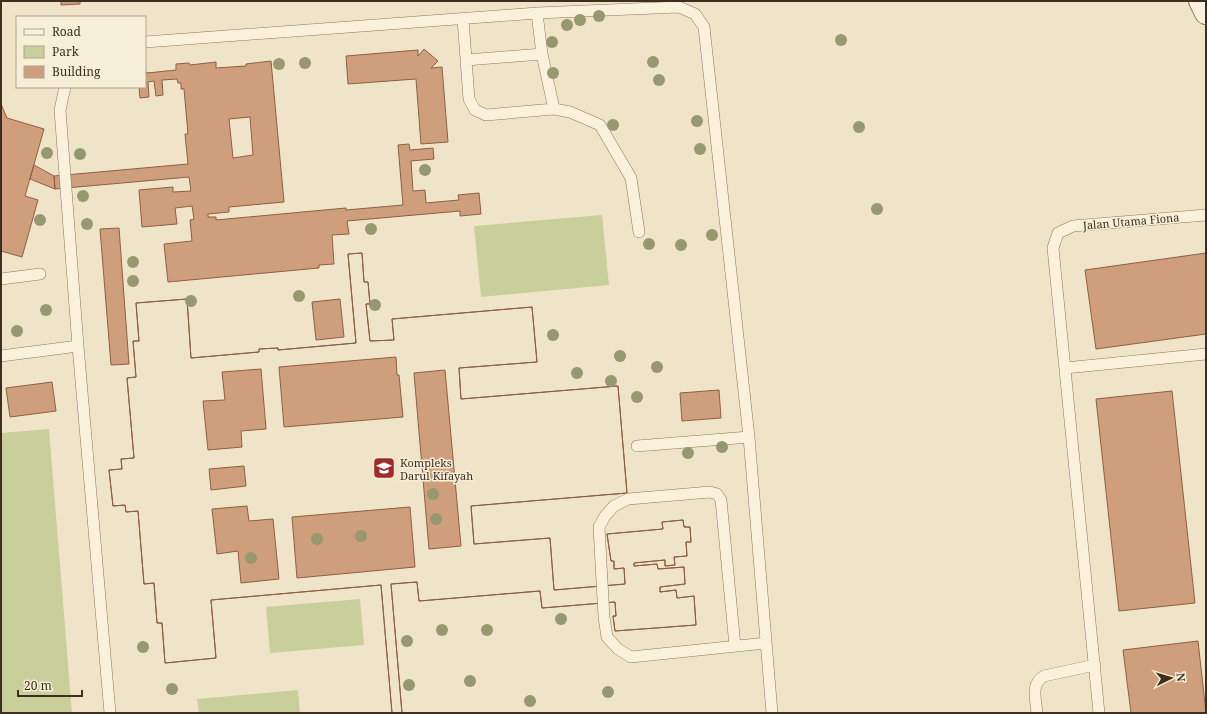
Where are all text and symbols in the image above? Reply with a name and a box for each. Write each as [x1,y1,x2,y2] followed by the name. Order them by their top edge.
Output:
[16,16,146,88] legend
[52,23,82,40] text: Road
[52,43,80,60] text: Park
[52,63,101,80] text: Building
[1081,209,1180,233] street label: Jalan Utama Fiona
[371,455,397,481] school or university icon: Kompleks Darul Kifayah
[400,455,473,483] place label: Kompleks Darul Kifayah
[1151,658,1191,698] north arrow
[18,672,82,698] scale bar
[1174,672,1189,682] text: N
[24,677,52,694] text: 20 m

